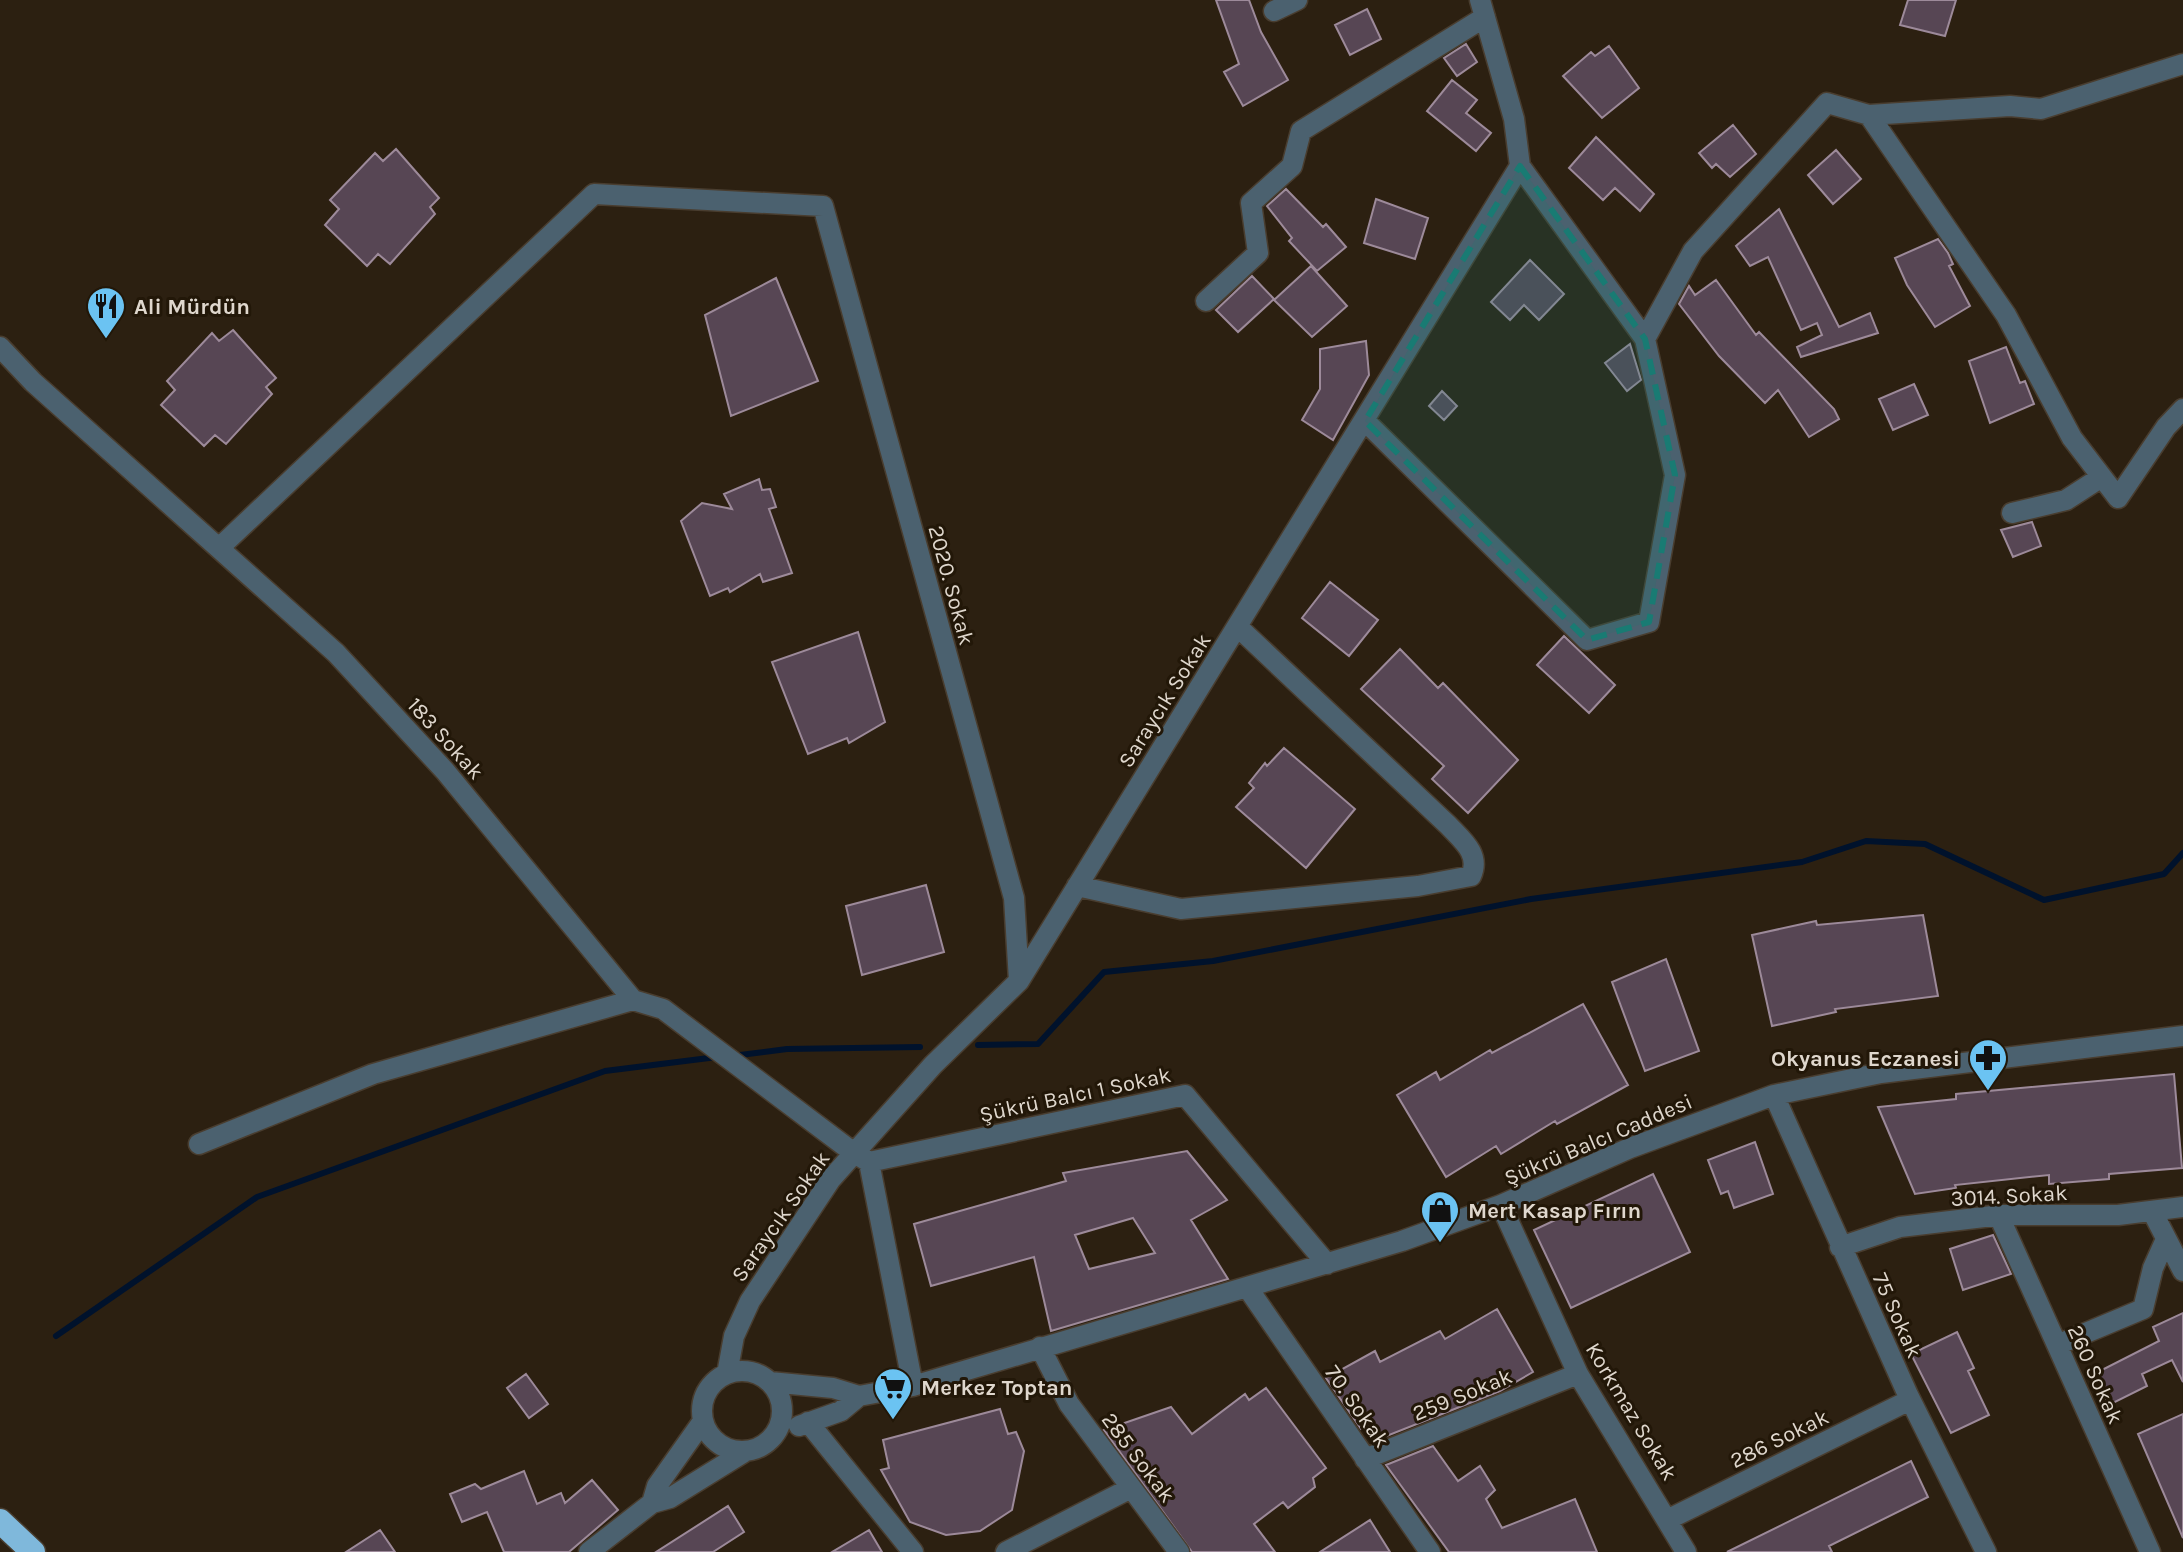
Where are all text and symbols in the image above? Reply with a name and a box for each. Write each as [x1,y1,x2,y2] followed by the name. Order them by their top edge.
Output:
[85,285,127,340] restaurant icon: Ali Mürdün
[134,294,250,320] place label: Ali Mürdün
[923,522,980,648] street label: 2020. Sokak
[1113,629,1217,772] street label: Saraycık Sokak
[402,692,489,785] street label: 183 Sokak
[1967,1037,2009,1092] pharmacy icon: Okyanus Eczanesi
[1771,1046,1960,1072] place label: Okyanus Eczanesi
[977,1062,1173,1128] street label: Şükrü Balcı 1 Sokak
[1500,1089,1696,1191] street label: Şükrü Balcı Caddesi
[726,1146,835,1287] street label: Saraycık Sokak
[1950,1180,2068,1212] street label: 3014. Sokak
[1419,1189,1461,1244] shop icon: Mert Kasap Fırın
[1468,1198,1641,1224] place label: Mert Kasap Fırın
[1867,1269,1927,1362] street label: 75 Sokak
[2062,1321,2128,1428] street label: 260 Sokak
[1580,1338,1683,1485] street label: Korkmaz Sokak
[1319,1360,1395,1453] street label: 70. Sokak
[1409,1363,1516,1427] street label: 259 Sokak
[872,1366,914,1421] supermarket icon: Merkez Toptan
[921,1375,1072,1401] place label: Merkez Toptan
[1726,1404,1833,1474] street label: 286 Sokak
[1096,1407,1181,1508] street label: 285 Sokak

